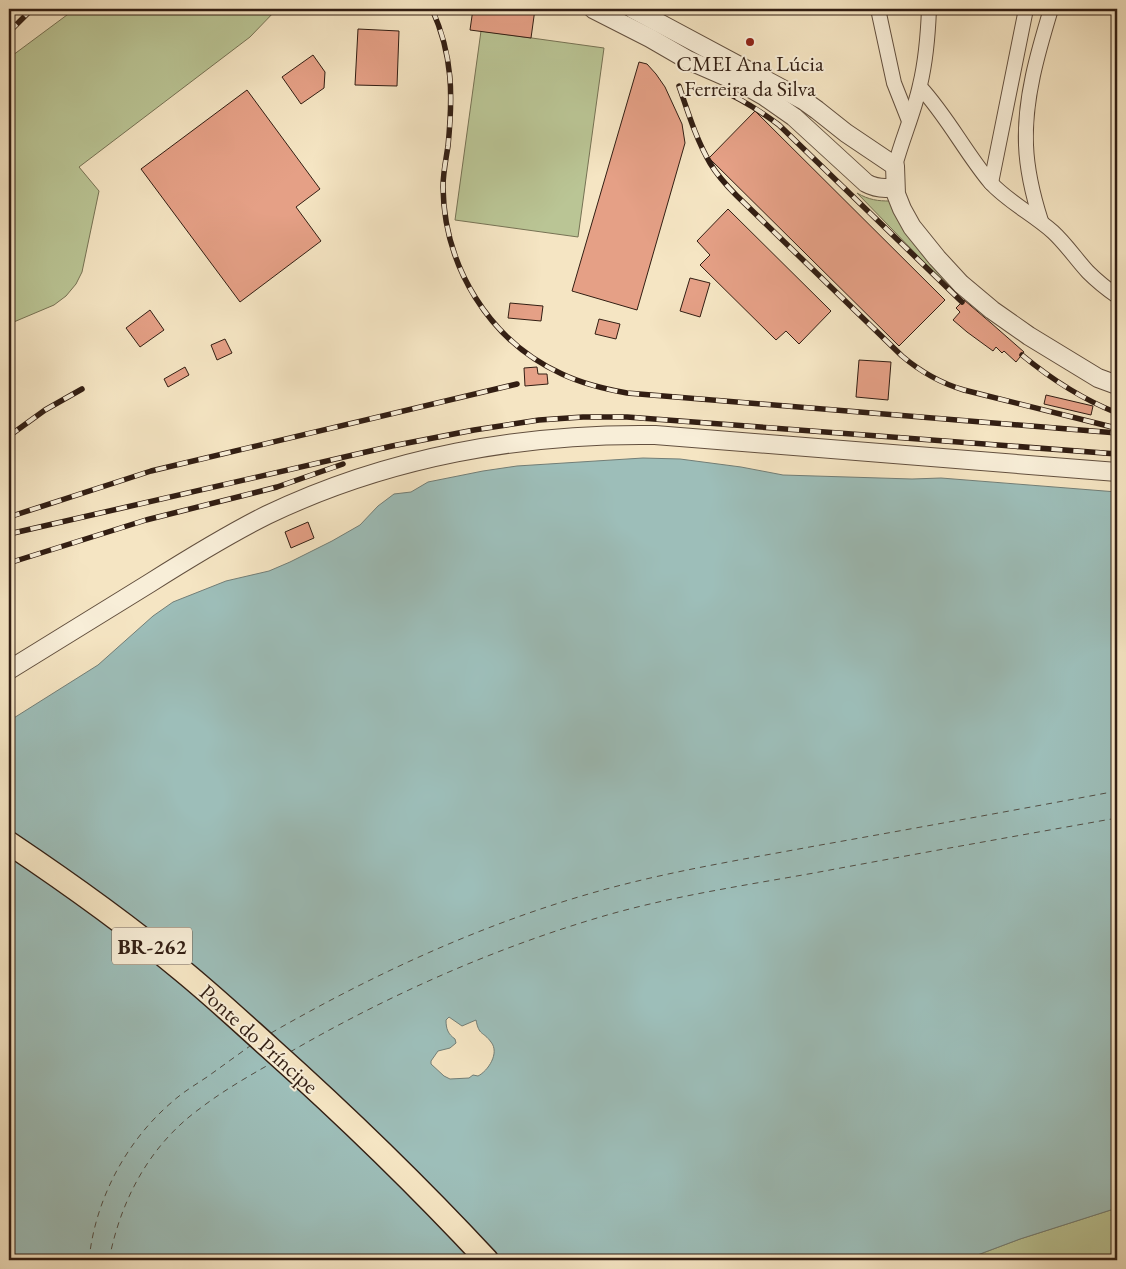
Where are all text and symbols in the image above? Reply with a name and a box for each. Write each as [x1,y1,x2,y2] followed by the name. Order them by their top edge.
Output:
[744,36,756,48] marker: CMEI Ana Lúcia Ferreira da Silva
[676,49,824,103] place label: CMEI Ana Lúcia Ferreira da Silva
[112,928,192,964] road number: BR-262
[193,978,325,1100] street label: Ponte do Príncipe

